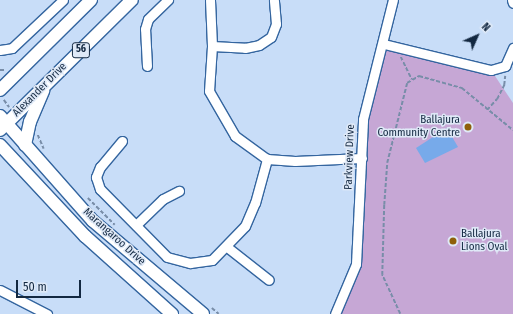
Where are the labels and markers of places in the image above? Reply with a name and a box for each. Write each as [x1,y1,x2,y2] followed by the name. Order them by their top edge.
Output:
[377,114,460,140] place label: Ballajura Community Centre
[463,122,473,132] marker: Ballajura Community Centre
[461,228,507,254] place label: Ballajura Lions Oval
[448,236,458,246] marker: Ballajura Lions Oval

